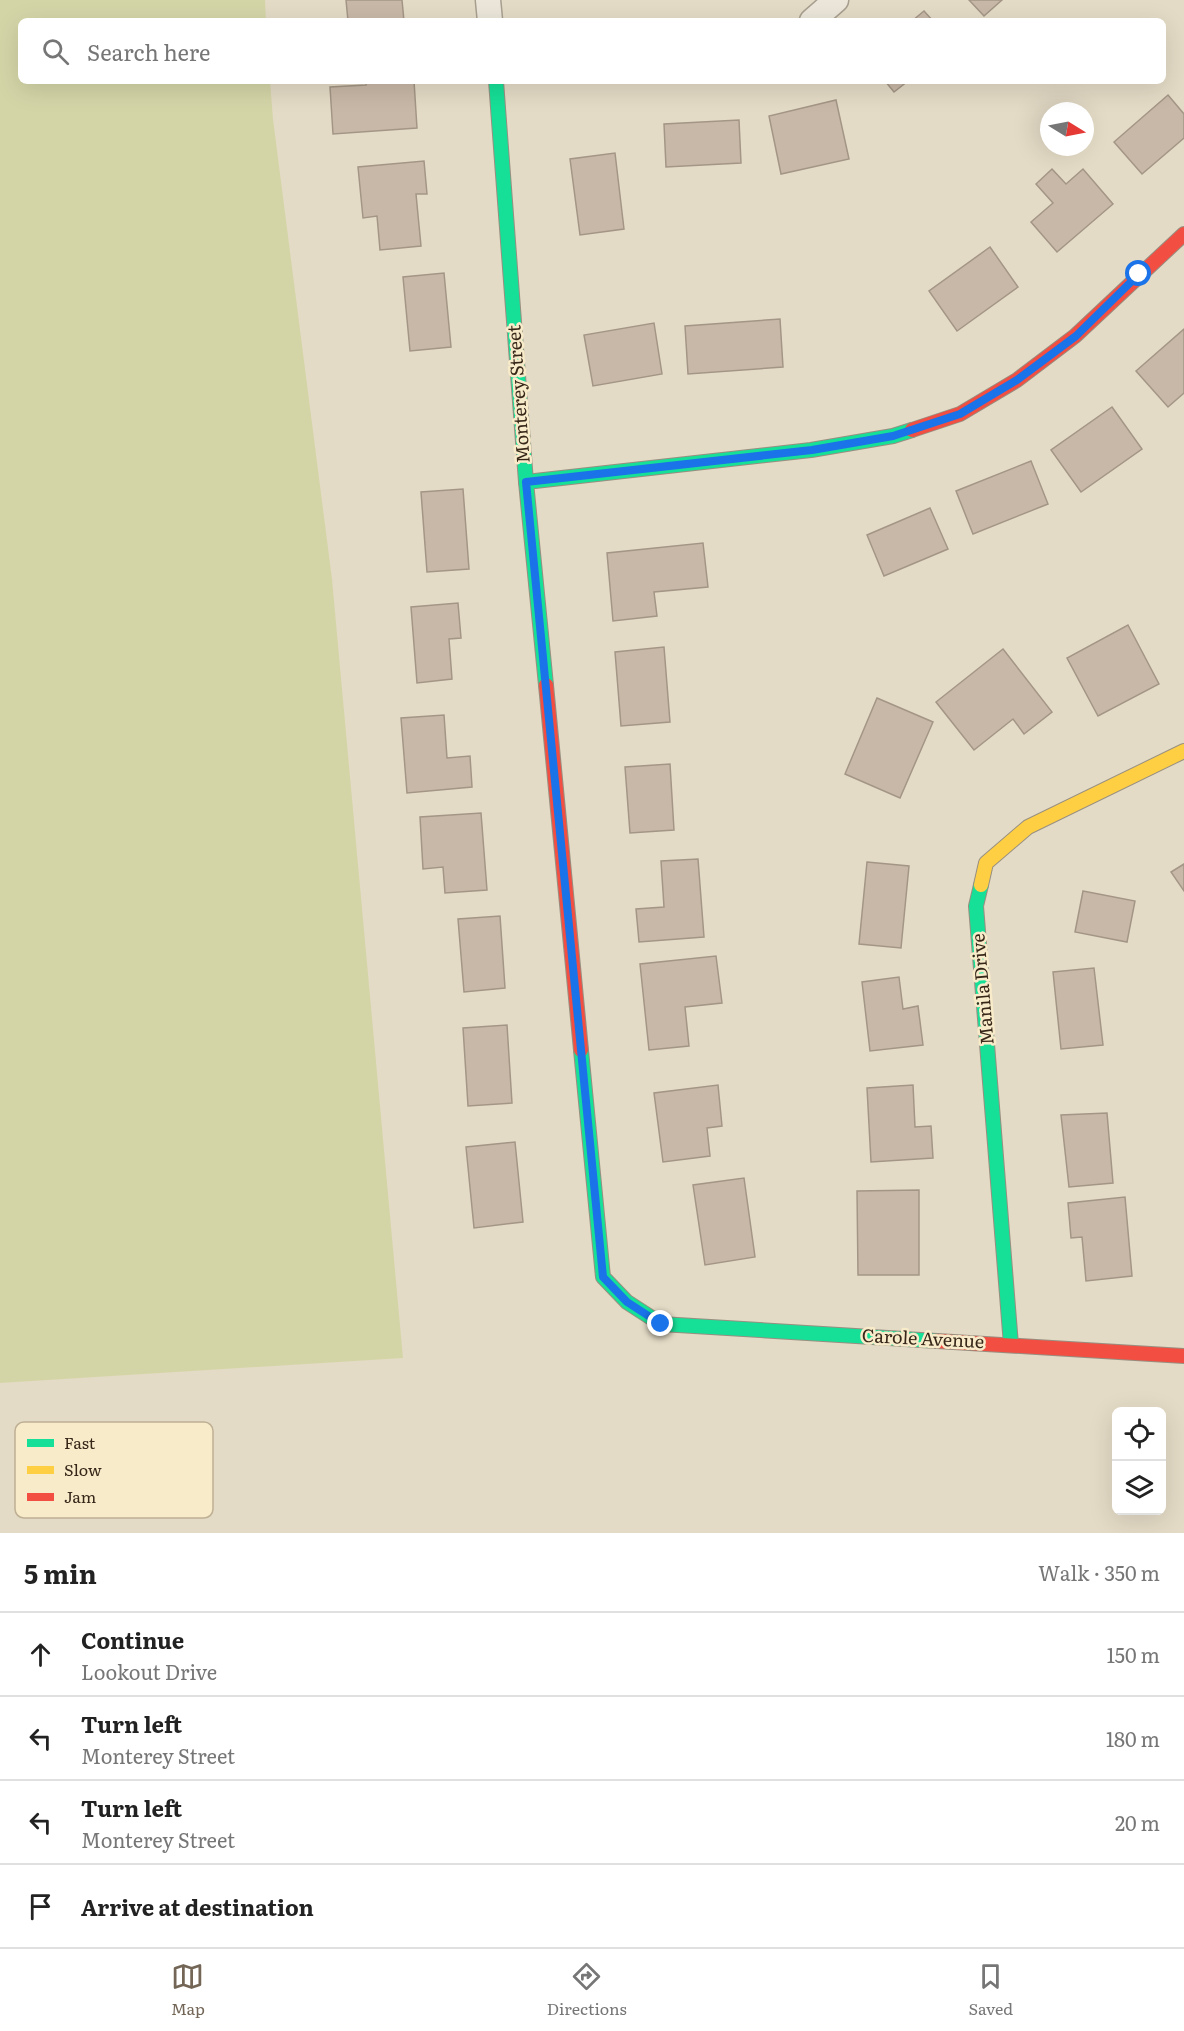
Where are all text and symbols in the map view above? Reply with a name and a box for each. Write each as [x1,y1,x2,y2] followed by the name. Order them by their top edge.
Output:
[18,18,1166,84] search box
[39,35,72,68] icon: search
[87,35,210,68] text: Search here
[1040,102,1094,156] north arrow
[1125,260,1151,286] route start
[499,323,536,464] street label: Monterey Street
[963,932,1000,1046] street label: Manila Drive
[647,1310,673,1336] route end
[861,1321,985,1354] street label: Carole Avenue
[1112,1407,1166,1515] map controls
[1112,1407,1166,1461] button: locate
[15,1422,213,1518] legend
[64,1430,96,1454] text: Fast
[64,1457,102,1481] text: Slow
[1112,1461,1166,1515] button: layers
[64,1484,97,1508] text: Jam
[24,1553,97,1592] text: 5 min
[1038,1557,1160,1587] text: Walk · 350 m
[81,1623,184,1656] text: Continue
[24,1638,57,1671] icon: ahead
[1107,1639,1160,1669] text: 150 m
[81,1656,217,1686] text: Lookout Drive
[81,1707,182,1740] text: Turn left
[24,1722,57,1755] icon: left
[1106,1723,1160,1753] text: 180 m
[81,1740,235,1770] text: Monterey Street
[81,1791,182,1824] text: Turn left
[24,1806,57,1839] icon: left
[1115,1807,1160,1837] text: 20 m
[81,1824,235,1854] text: Monterey Street
[24,1890,57,1923] icon: arrive
[81,1890,314,1923] text: Arrive at destination
[171,1960,205,2020] tab: Map
[547,1960,627,2020] tab: Directions
[969,1960,1013,2020] tab: Saved

